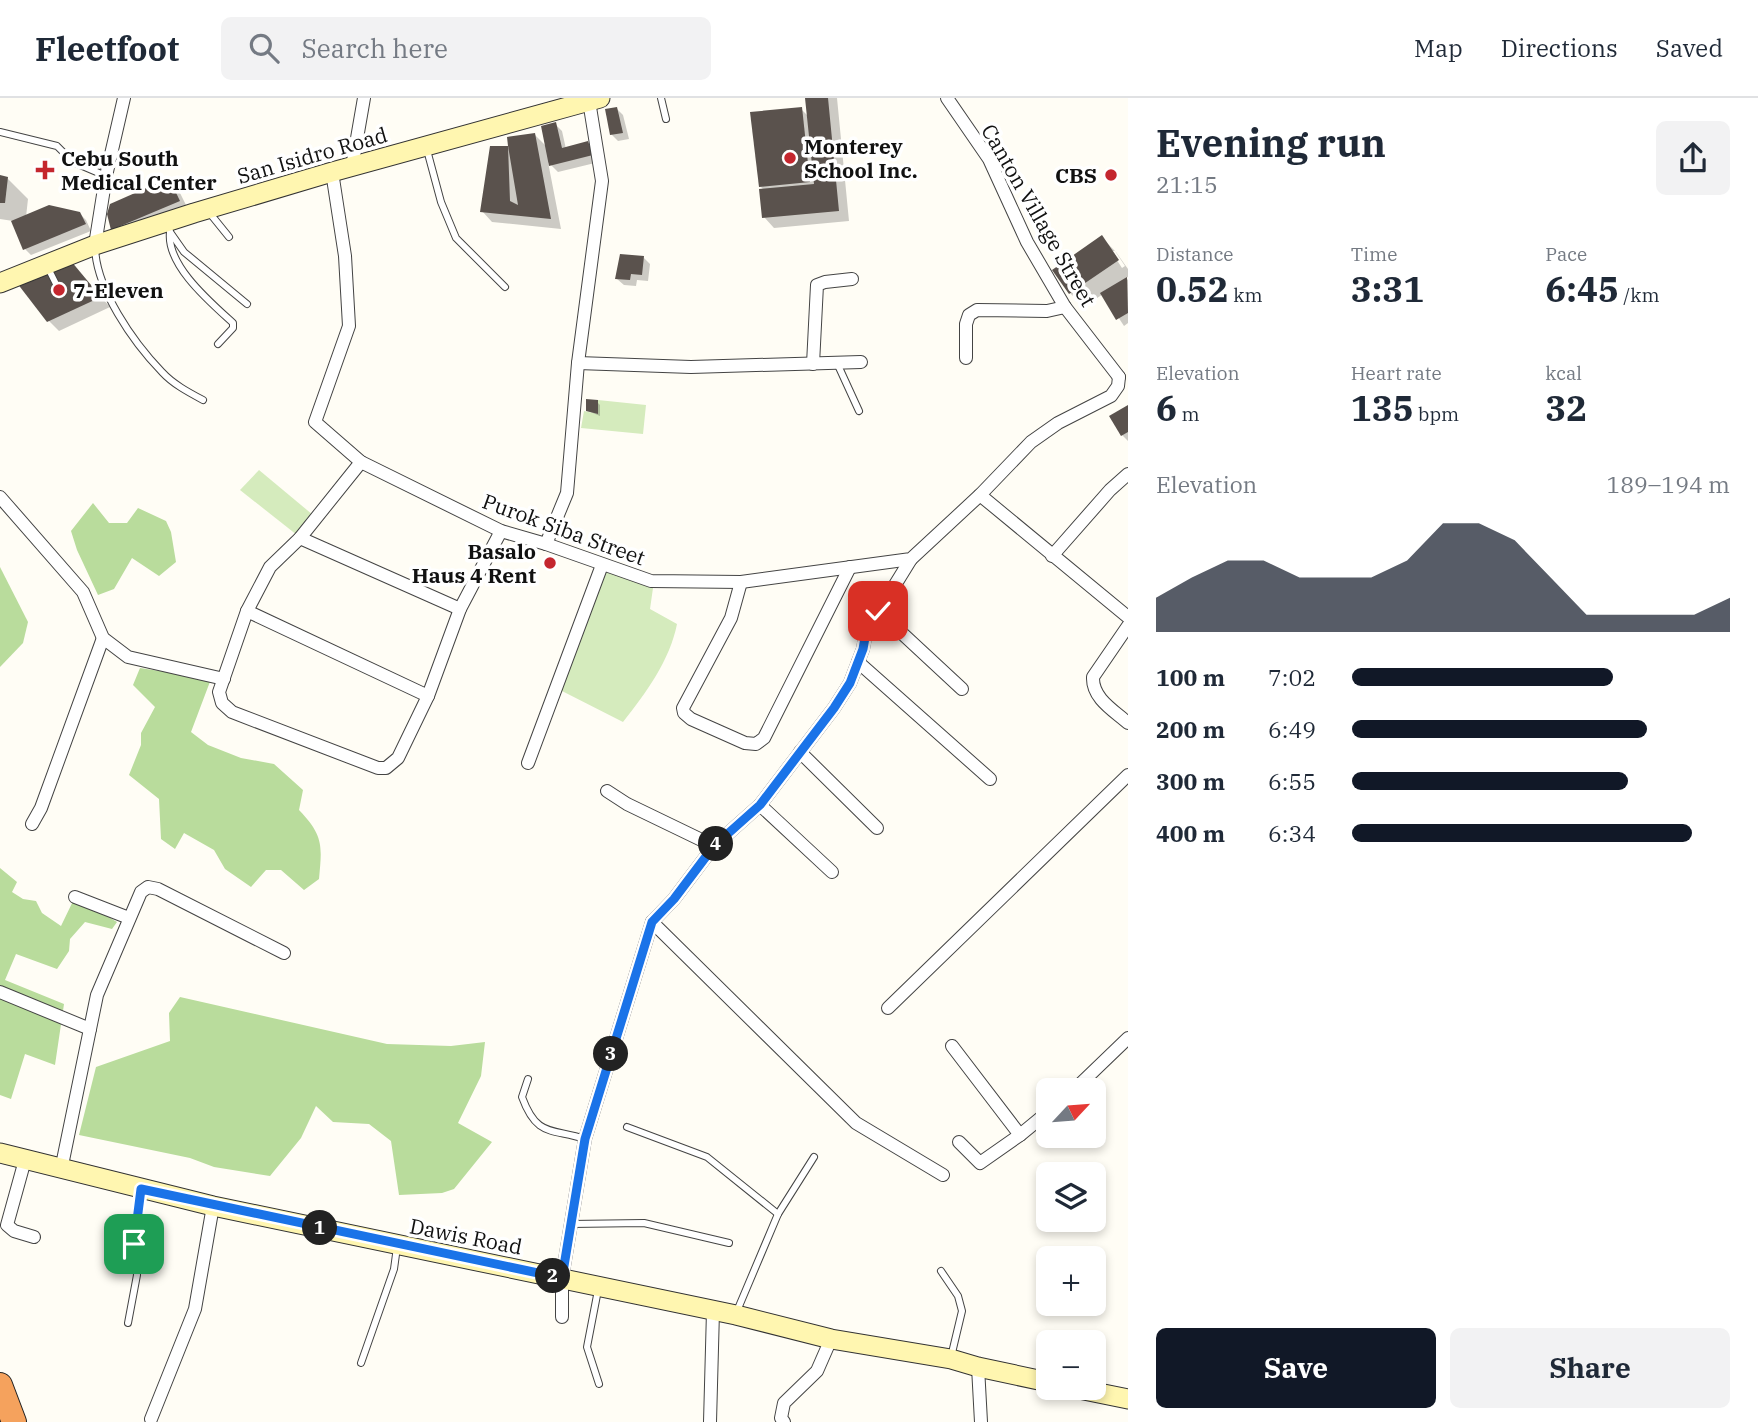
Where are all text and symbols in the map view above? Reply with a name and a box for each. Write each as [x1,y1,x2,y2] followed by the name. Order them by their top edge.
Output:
[221,17,711,80] search box
[35,27,179,70] text: Fleetfoot
[245,29,283,67] icon: search
[301,31,448,65] text: Search here
[1414,32,1463,64] text: Map
[1501,32,1618,64] text: Directions
[1656,32,1723,64] text: Saved
[1156,118,1386,167] text: Evening run
[975,119,1103,311] street label: Canton Village Street
[234,120,391,190] street label: San Isidro Road
[1656,121,1730,195] button: share
[804,132,918,184] place label: Monterey School Inc.
[61,144,217,196] place label: Cebu South Medical Center
[782,150,798,166] marker: Monterey School Inc.
[35,160,55,180] marker: Cebu South Medical Center
[1055,161,1097,189] place label: CBS
[1103,167,1119,183] marker: CBS
[1156,169,1218,199] text: 21:15
[1156,242,1234,266] text: Distance
[1351,242,1397,266] text: Time
[1545,242,1587,266] text: Pace
[1156,266,1229,312] text: 0.52
[1351,266,1424,312] text: 3:31
[1545,266,1619,312] text: 6:45
[73,276,164,304] place label: 7-Eleven
[51,282,67,298] marker: 7-Eleven
[1229,283,1263,307] text: km
[1619,283,1660,307] text: /km
[1156,361,1240,385] text: Elevation
[1351,361,1442,385] text: Heart rate
[1545,361,1582,385] text: kcal
[1156,385,1177,431] text: 6
[1351,385,1414,431] text: 135
[1545,385,1587,431] text: 32
[1177,402,1200,426] text: m
[1414,402,1459,426] text: bpm
[1156,469,1257,499] text: Elevation
[1606,469,1730,499] text: 189–194 m
[479,487,649,571] street label: Purok Siba Street
[412,537,536,589] place label: Basalo Haus 4 Rent
[542,555,558,571] marker: Basalo Haus 4 Rent
[848,581,908,641] pin
[859,592,897,630] icon: check
[1156,662,1225,692] text: 100 m
[1268,662,1316,692] text: 7:02
[1156,714,1225,744] text: 200 m
[1268,714,1316,744] text: 6:49
[1156,766,1225,796] text: 300 m
[1268,766,1316,796] text: 6:55
[1156,818,1225,848] text: 400 m
[1268,818,1316,848] text: 6:34
[698,826,734,862] pin: 4
[710,831,721,855] text: 4
[594,1037,628,1072] pin: 3
[605,1041,616,1065] text: 3
[1036,1078,1106,1148] north arrow
[1036,1078,1106,1400] map controls
[1036,1162,1106,1232] button: layers
[302,1210,338,1246] pin: 1
[407,1211,525,1261] street label: Dawis Road
[104,1214,164,1274] pin
[314,1215,325,1239] text: 1
[115,1225,153,1263] icon: arrive
[1036,1246,1106,1316] button: +
[536,1258,570,1294] pin: 2
[547,1263,558,1287] text: 2
[1156,1328,1436,1408] button: Save
[1450,1328,1730,1408] button: Share
[1036,1330,1106,1400] button: −

